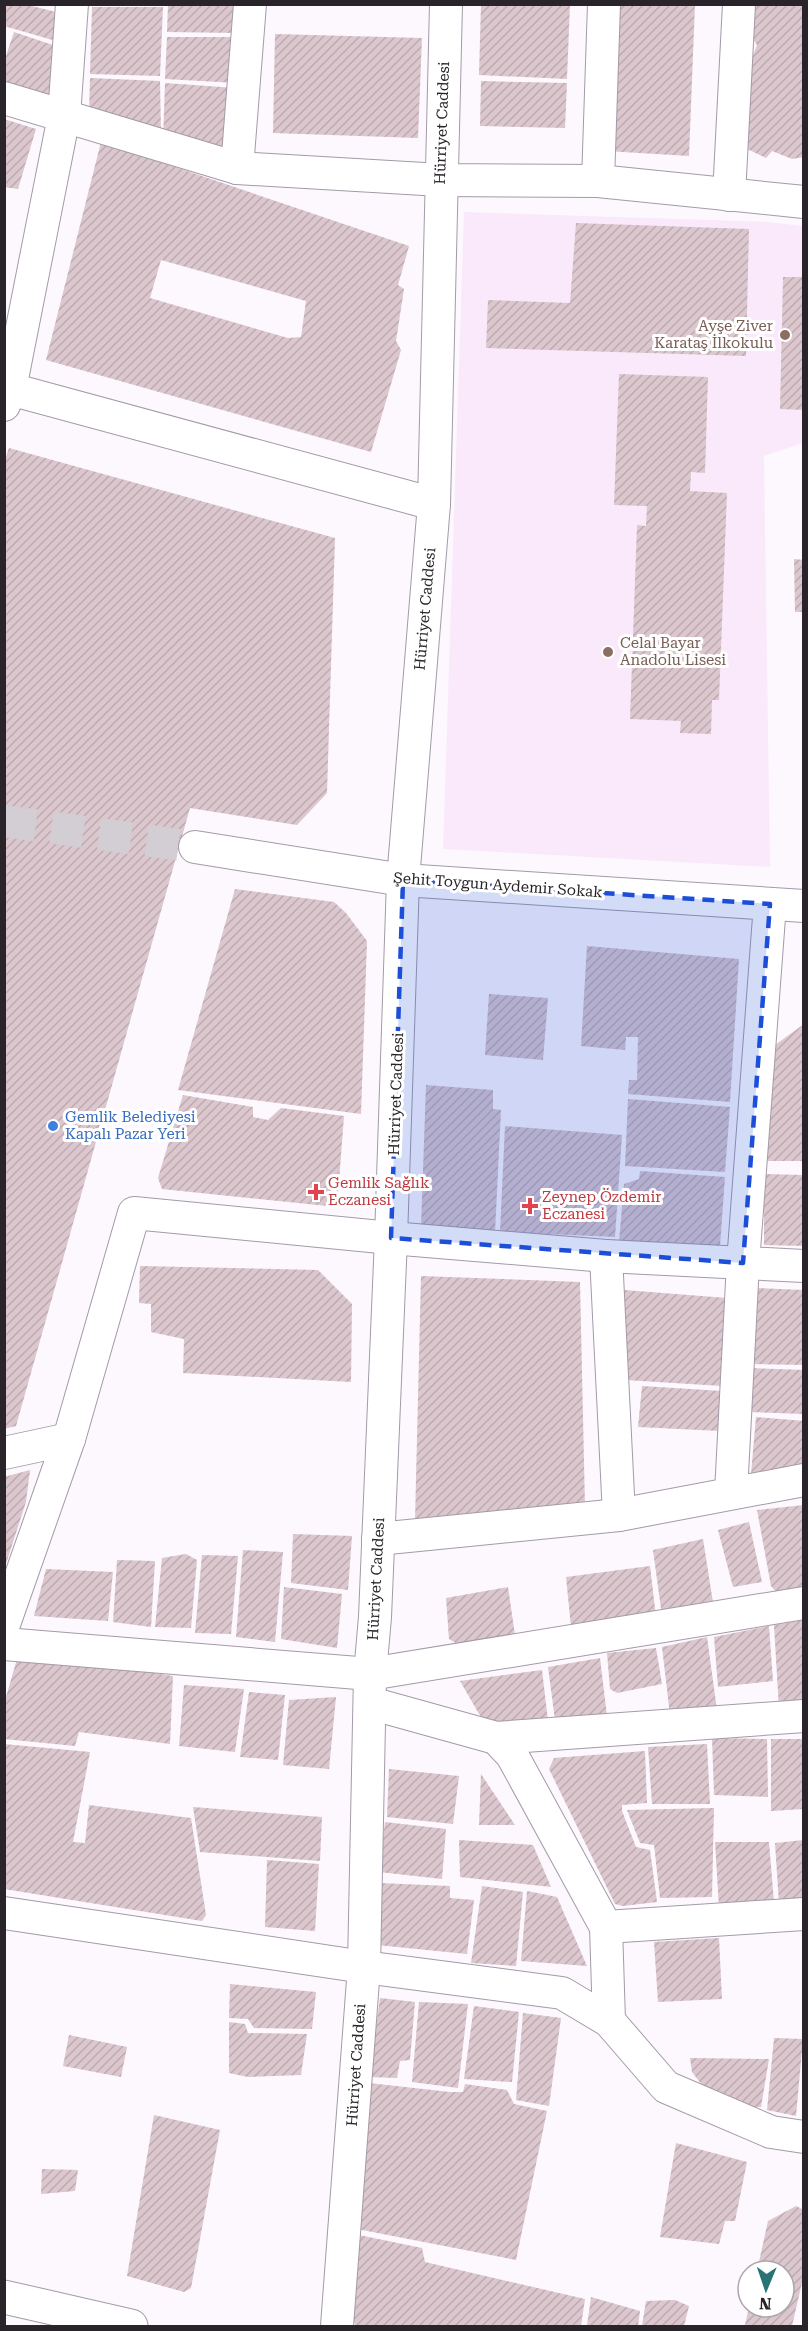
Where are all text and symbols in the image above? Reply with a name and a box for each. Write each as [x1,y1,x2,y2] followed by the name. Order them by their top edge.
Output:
[431,61,453,185] street label: Hürriyet Caddesi
[654,317,774,352] place label: Ayşe Ziver Karataş İlkokulu
[778,328,792,342] marker: Ayşe Ziver Karataş İlkokulu
[411,547,439,671] street label: Hürriyet Caddesi
[620,634,726,669] place label: Celal Bayar Anadolu Lisesi
[601,645,615,659] marker: Celal Bayar Anadolu Lisesi
[393,869,604,901] street label: Şehit Toygun Aydemir Sokak
[385,1032,407,1156] street label: Hürriyet Caddesi
[65,1108,196,1143] place label: Gemlik Belediyesi Kapalı Pazar Yeri
[46,1119,60,1133] marker: Gemlik Belediyesi Kapalı Pazar Yeri
[328,1174,430,1209] place label: Gemlik Sağlık Eczanesi
[309,1185,323,1199] marker: Gemlik Sağlık Eczanesi
[542,1188,661,1223] place label: Zeynep Özdemir Eczanesi
[523,1199,537,1213] marker: Zeynep Özdemir Eczanesi
[364,1517,388,1641] street label: Hürriyet Caddesi
[343,2003,369,2127] street label: Hürriyet Caddesi
[736,2259,796,2319] north arrow
[759,2294,772,2313] text: N

